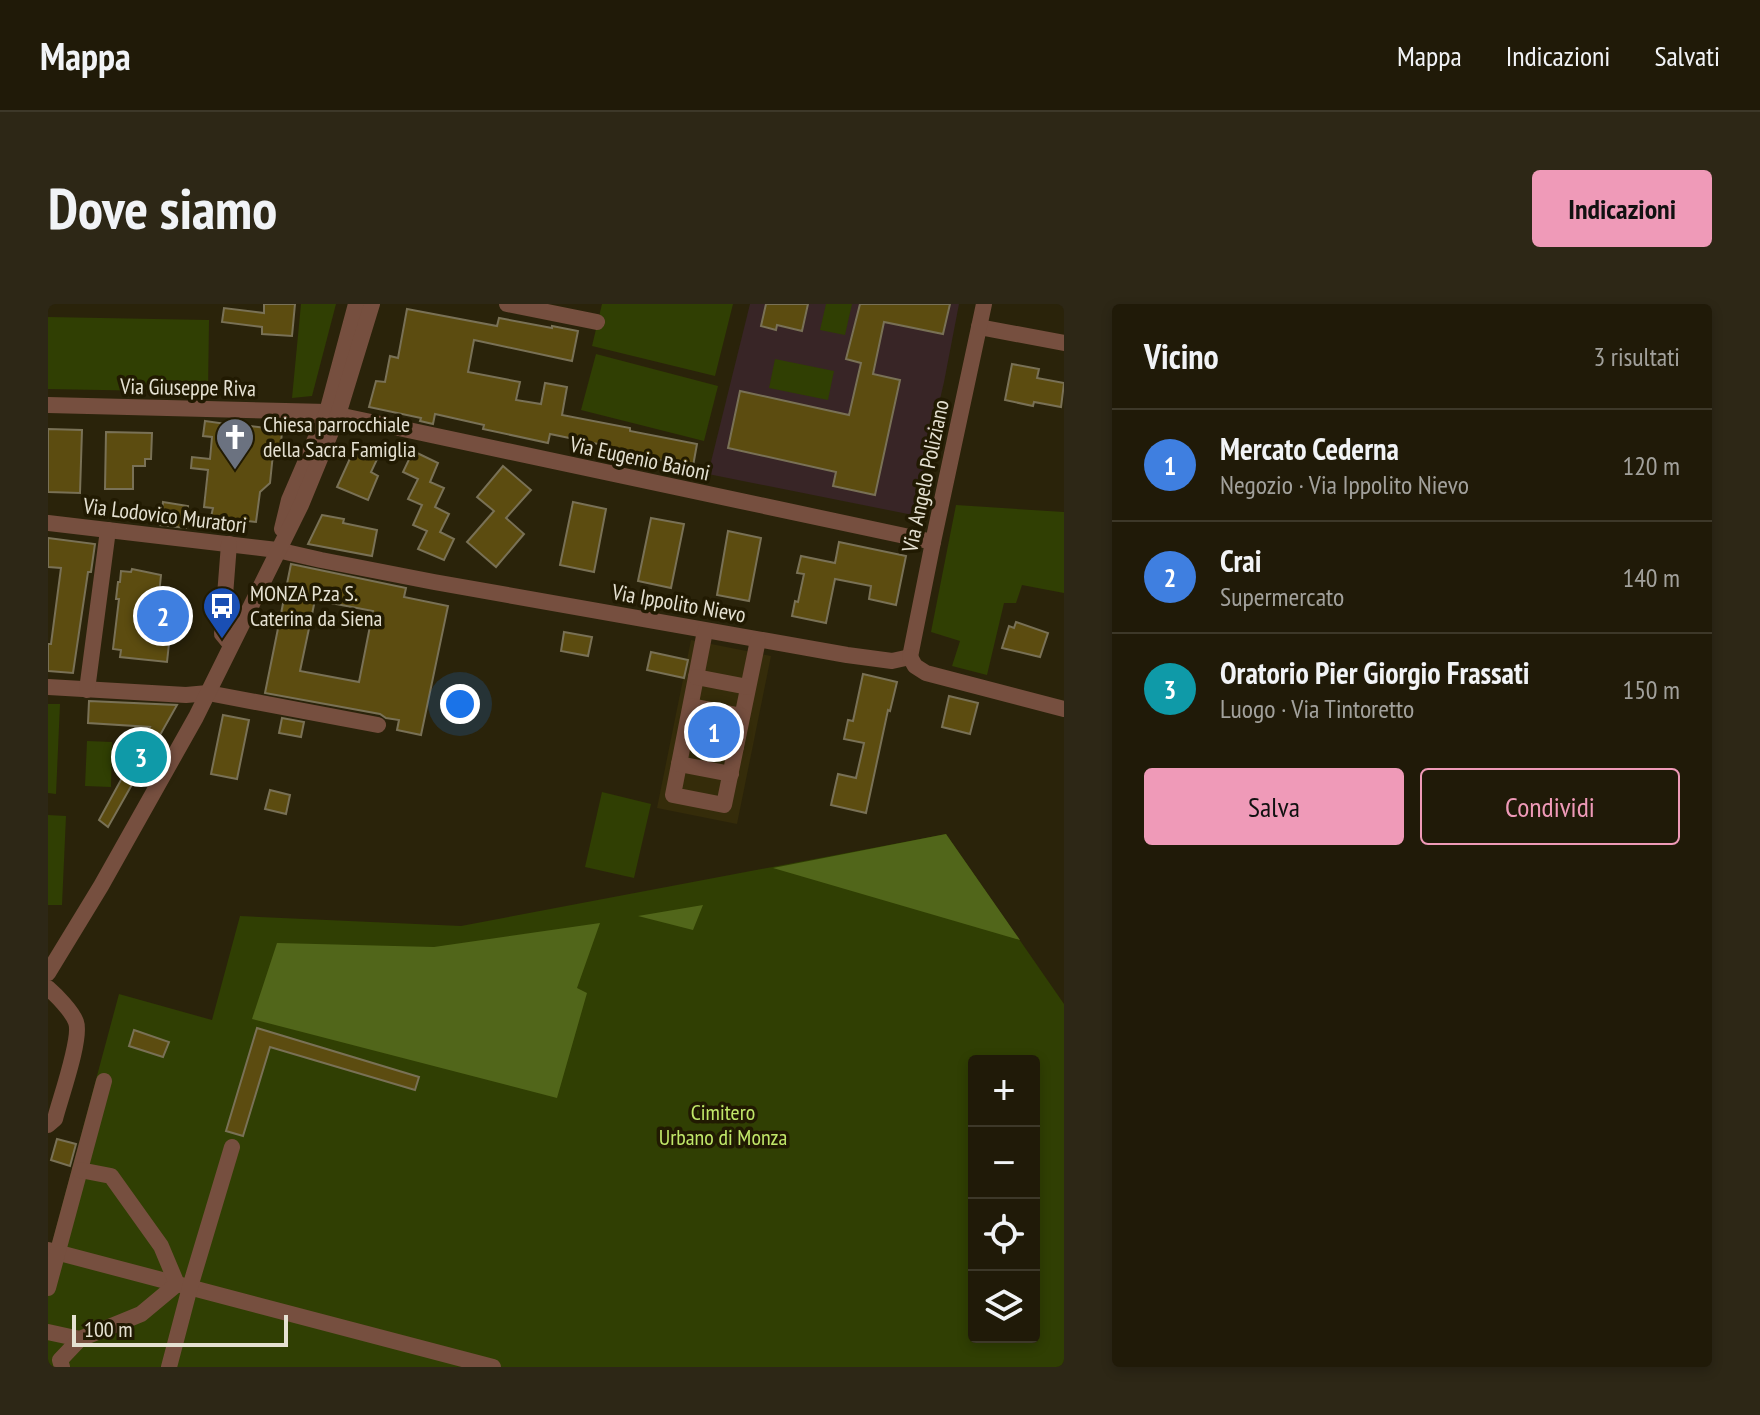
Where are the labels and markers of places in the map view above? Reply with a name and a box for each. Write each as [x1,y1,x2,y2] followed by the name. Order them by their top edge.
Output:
[263,410,416,463] place label: Chiesa parrocchiale della Sacra Famiglia
[214,416,256,471] church icon: Chiesa parrocchiale della Sacra Famiglia
[250,579,382,632] place label: MONZA P.za S. Caterina da Siena
[201,585,243,640] bus stop icon: MONZA P.za S. Caterina da Siena
[137,586,189,646] pin: 2
[688,702,740,762] pin: 1
[115,727,167,787] pin: 3

